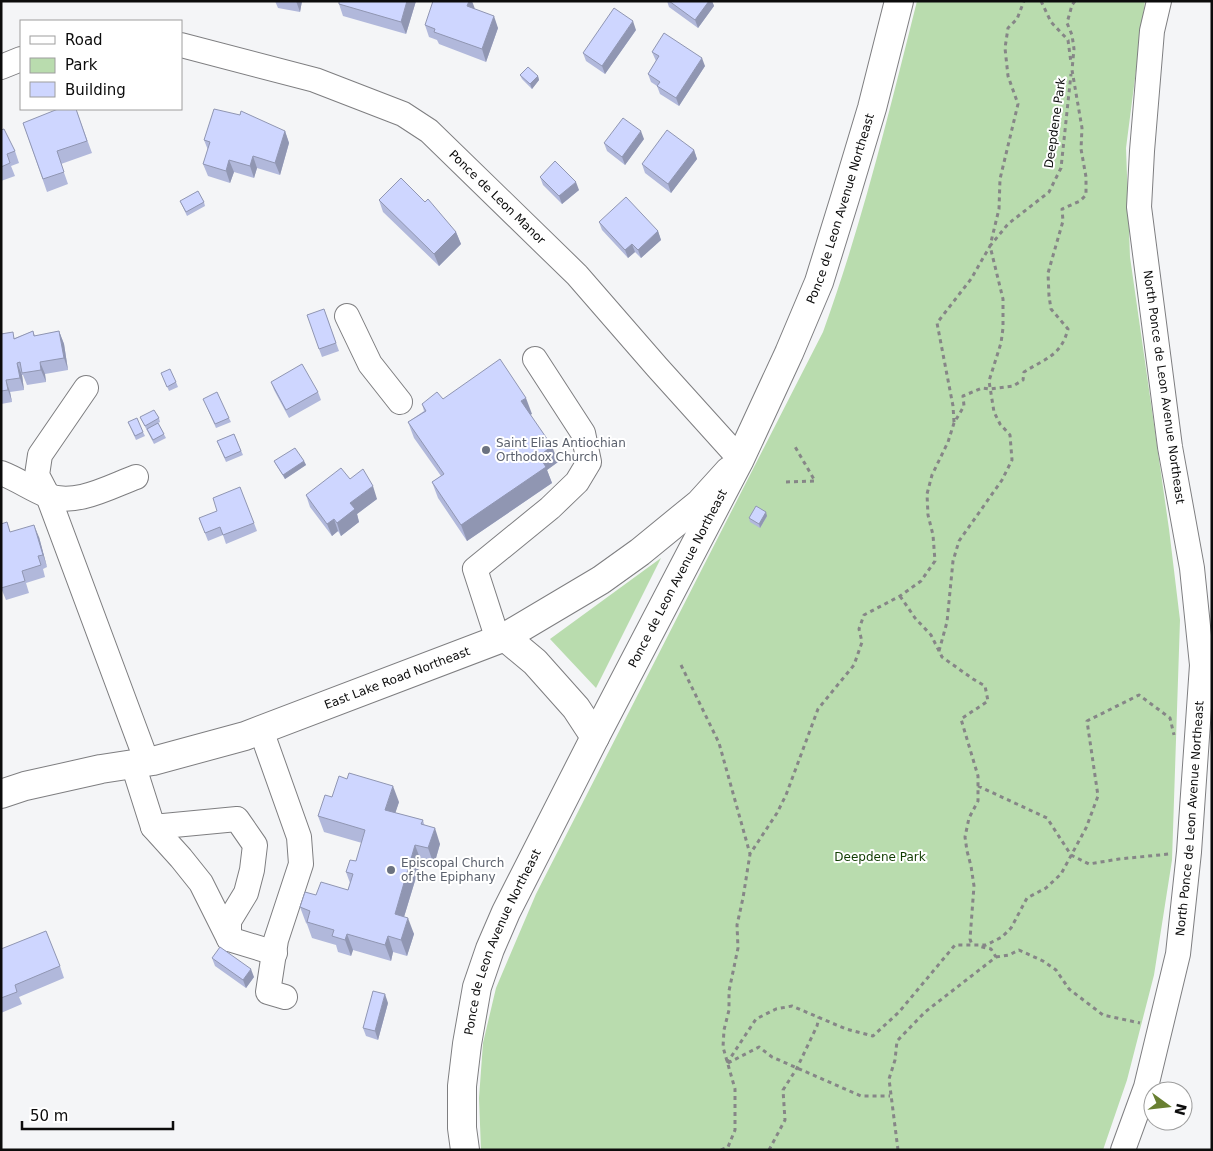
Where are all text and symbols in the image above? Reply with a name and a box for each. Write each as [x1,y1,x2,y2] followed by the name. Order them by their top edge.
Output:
[20,20,182,110] legend
[65,31,103,49] text: Road
[65,56,98,74] text: Park
[1042,77,1068,169] street label: Deepdene Park
[65,81,126,99] text: Building
[804,111,877,306] street label: Ponce de Leon Avenue Northeast
[446,147,548,247] street label: Ponce de Leon Manor
[1141,269,1187,505] street label: North Ponce de Leon Avenue Northeast
[496,436,626,464] place label: Saint Elias Antiochian Orthodox Church
[480,444,492,456] marker: Saint Elias Antiochian Orthodox Church
[626,487,730,670] street label: Ponce de Leon Avenue Northeast
[322,644,472,712] street label: East Lake Road Northeast
[1173,700,1207,937] street label: North Ponce de Leon Avenue Northeast
[462,847,544,1036] street label: Ponce de Leon Avenue Northeast
[834,850,926,864] park label: Deepdene Park
[401,856,504,884] place label: Episcopal Church of the Epiphany
[385,864,397,876] marker: Episcopal Church of the Epiphany
[1143,1081,1193,1131] north arrow
[22,1098,174,1130] scale bar
[1171,1102,1190,1117] text: N
[30,1107,68,1125] text: 50 m

